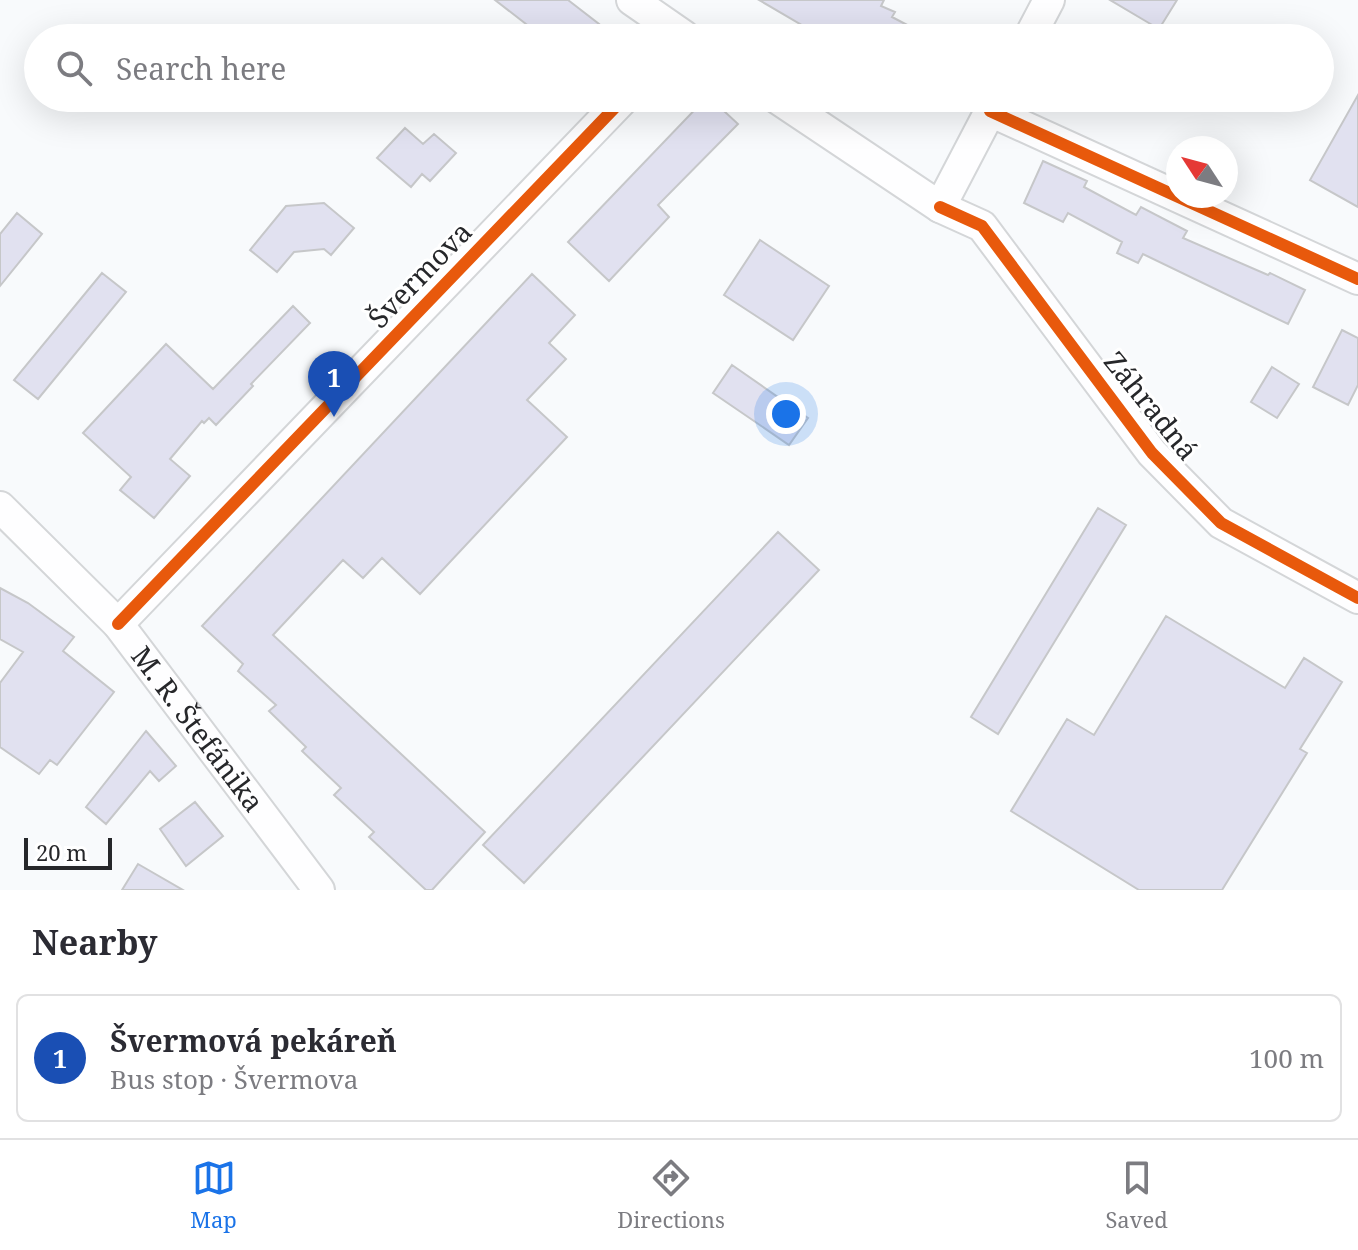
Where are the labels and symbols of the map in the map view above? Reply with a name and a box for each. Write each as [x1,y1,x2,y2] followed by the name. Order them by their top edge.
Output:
[1166,136,1238,208] north arrow
[359,213,480,336] street label: Švermova
[1096,343,1207,468] street label: Záhradná
[308,351,360,417] pin: 1
[766,394,806,434] your location
[123,638,273,819] street label: M. R. Štefánika
[24,834,112,870] scale bar

